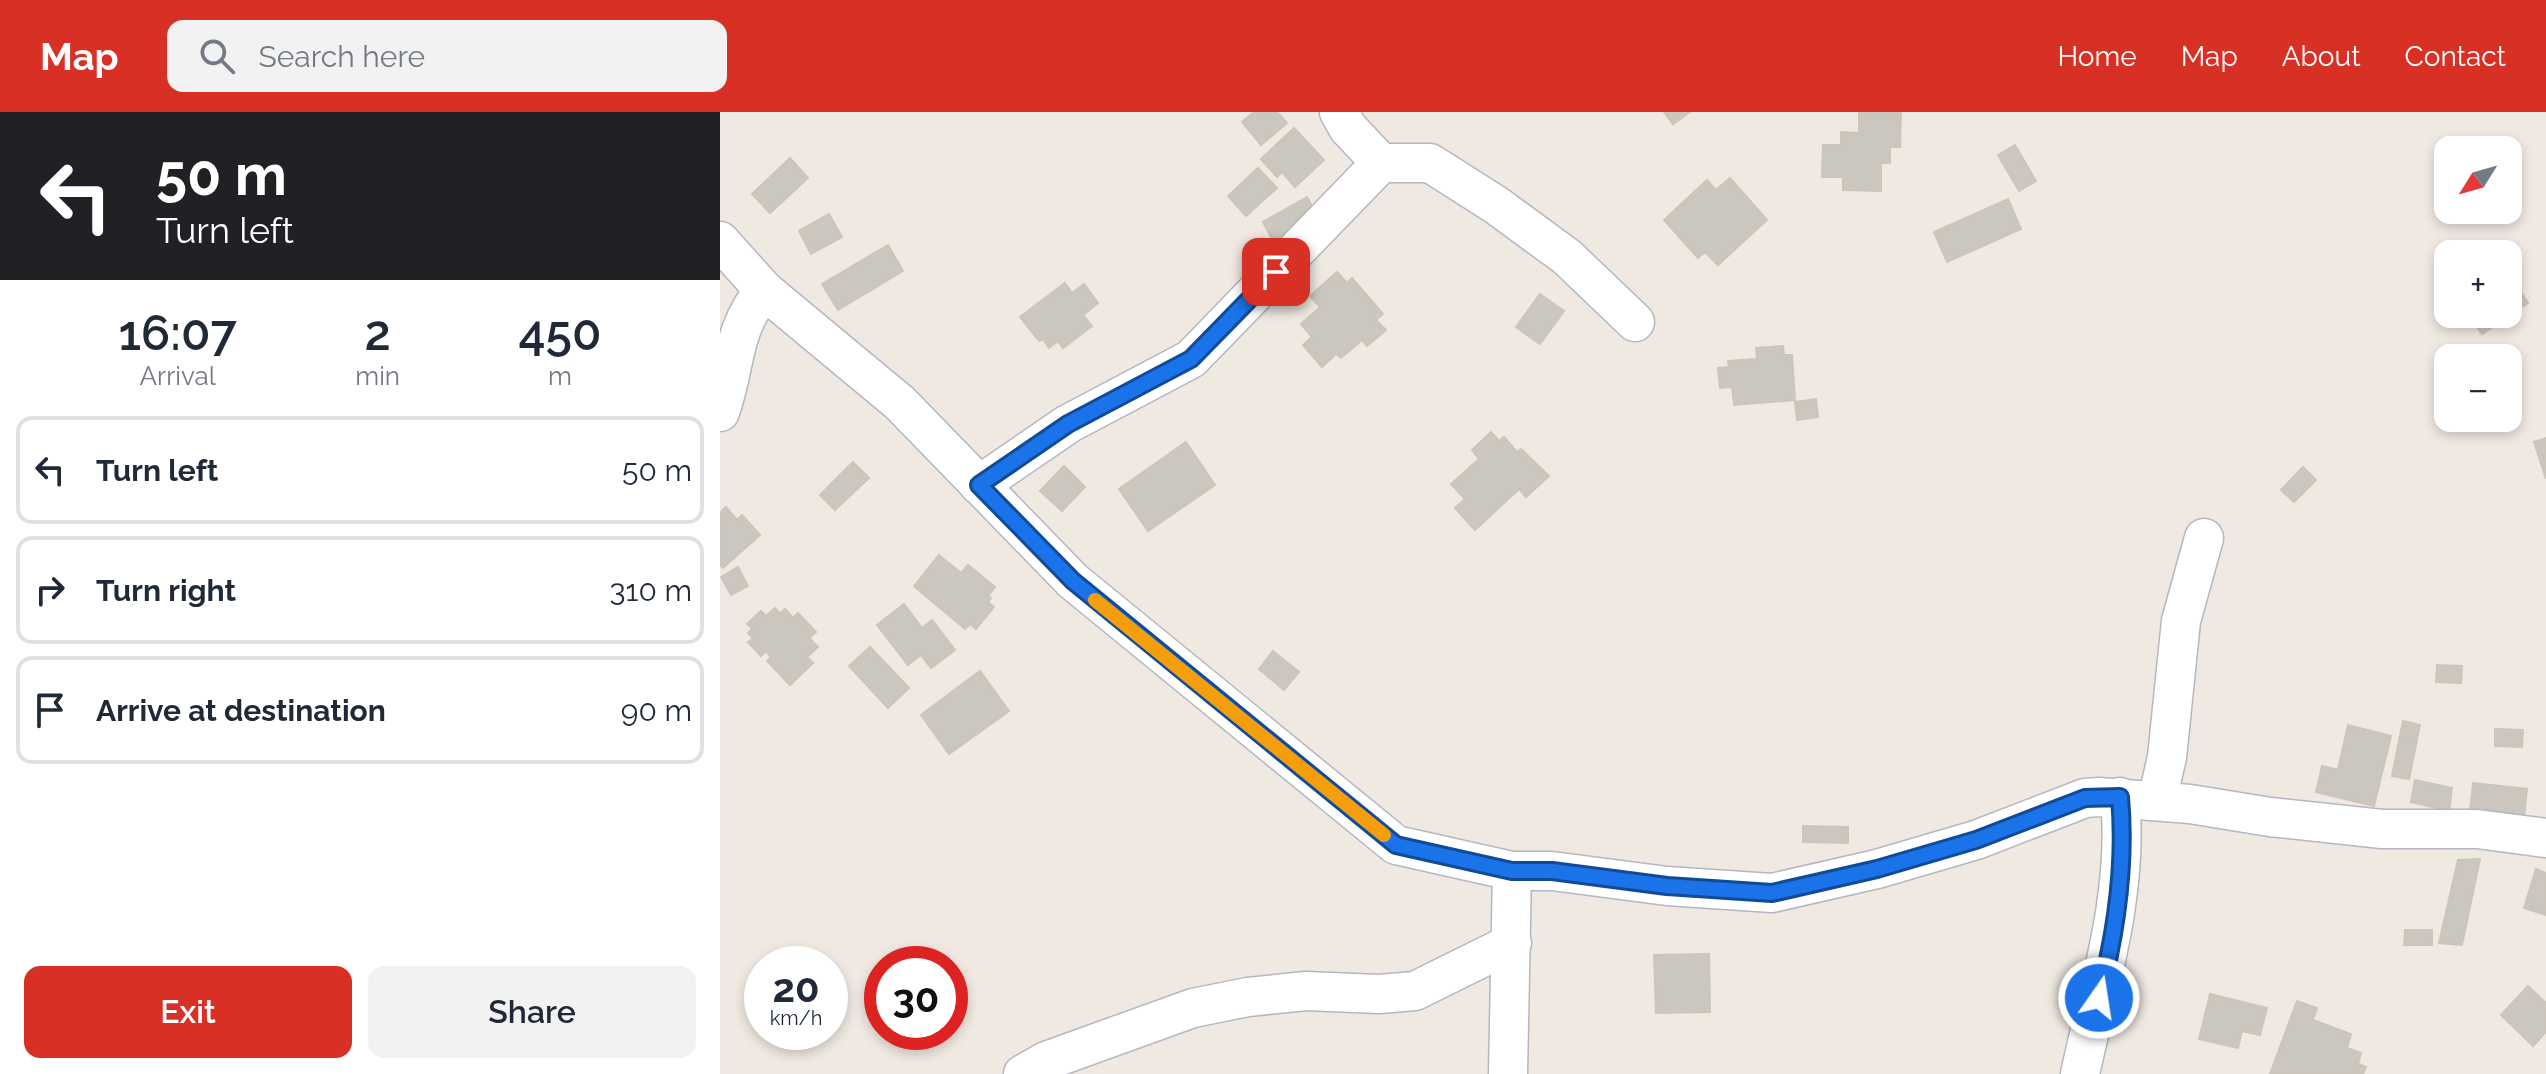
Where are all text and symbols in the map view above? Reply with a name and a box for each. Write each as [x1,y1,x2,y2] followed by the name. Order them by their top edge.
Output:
[167,20,727,92] search box
[40,34,119,79] text: Map
[195,34,239,78] icon: search
[259,39,425,74] text: Search here
[2057,40,2137,73] text: Home
[2181,40,2238,73] text: Map
[2282,40,2361,73] text: About
[2405,40,2506,73] text: Contact
[2434,136,2522,224] north arrow
[2434,136,2522,432] map controls
[156,142,287,208] text: 50 m
[24,144,128,248] icon: left
[156,209,294,251] text: Turn left
[1242,238,1310,306] pin
[2434,240,2522,328] button: +
[1254,250,1298,294] icon: arrive
[119,305,237,361] text: 16:07
[364,305,391,361] text: 2
[518,305,601,361] text: 450
[2434,344,2522,432] button: −
[139,361,216,391] text: Arrival
[355,361,400,391] text: min
[548,361,572,391] text: m
[28,448,72,492] icon: left
[96,453,218,488] text: Turn left
[622,453,692,488] text: 50 m
[28,568,72,612] icon: right
[96,573,236,608] text: Turn right
[610,573,692,608] text: 310 m
[28,688,72,732] icon: arrive
[96,693,386,728] text: Arrive at destination
[621,693,692,728] text: 90 m
[864,946,968,1050] speed limit sign: 30
[2057,956,2141,1040] position arrow
[772,964,820,1011] text: 20
[24,966,352,1058] button: Exit
[368,966,696,1058] button: Share
[770,1006,822,1030] text: km/h

